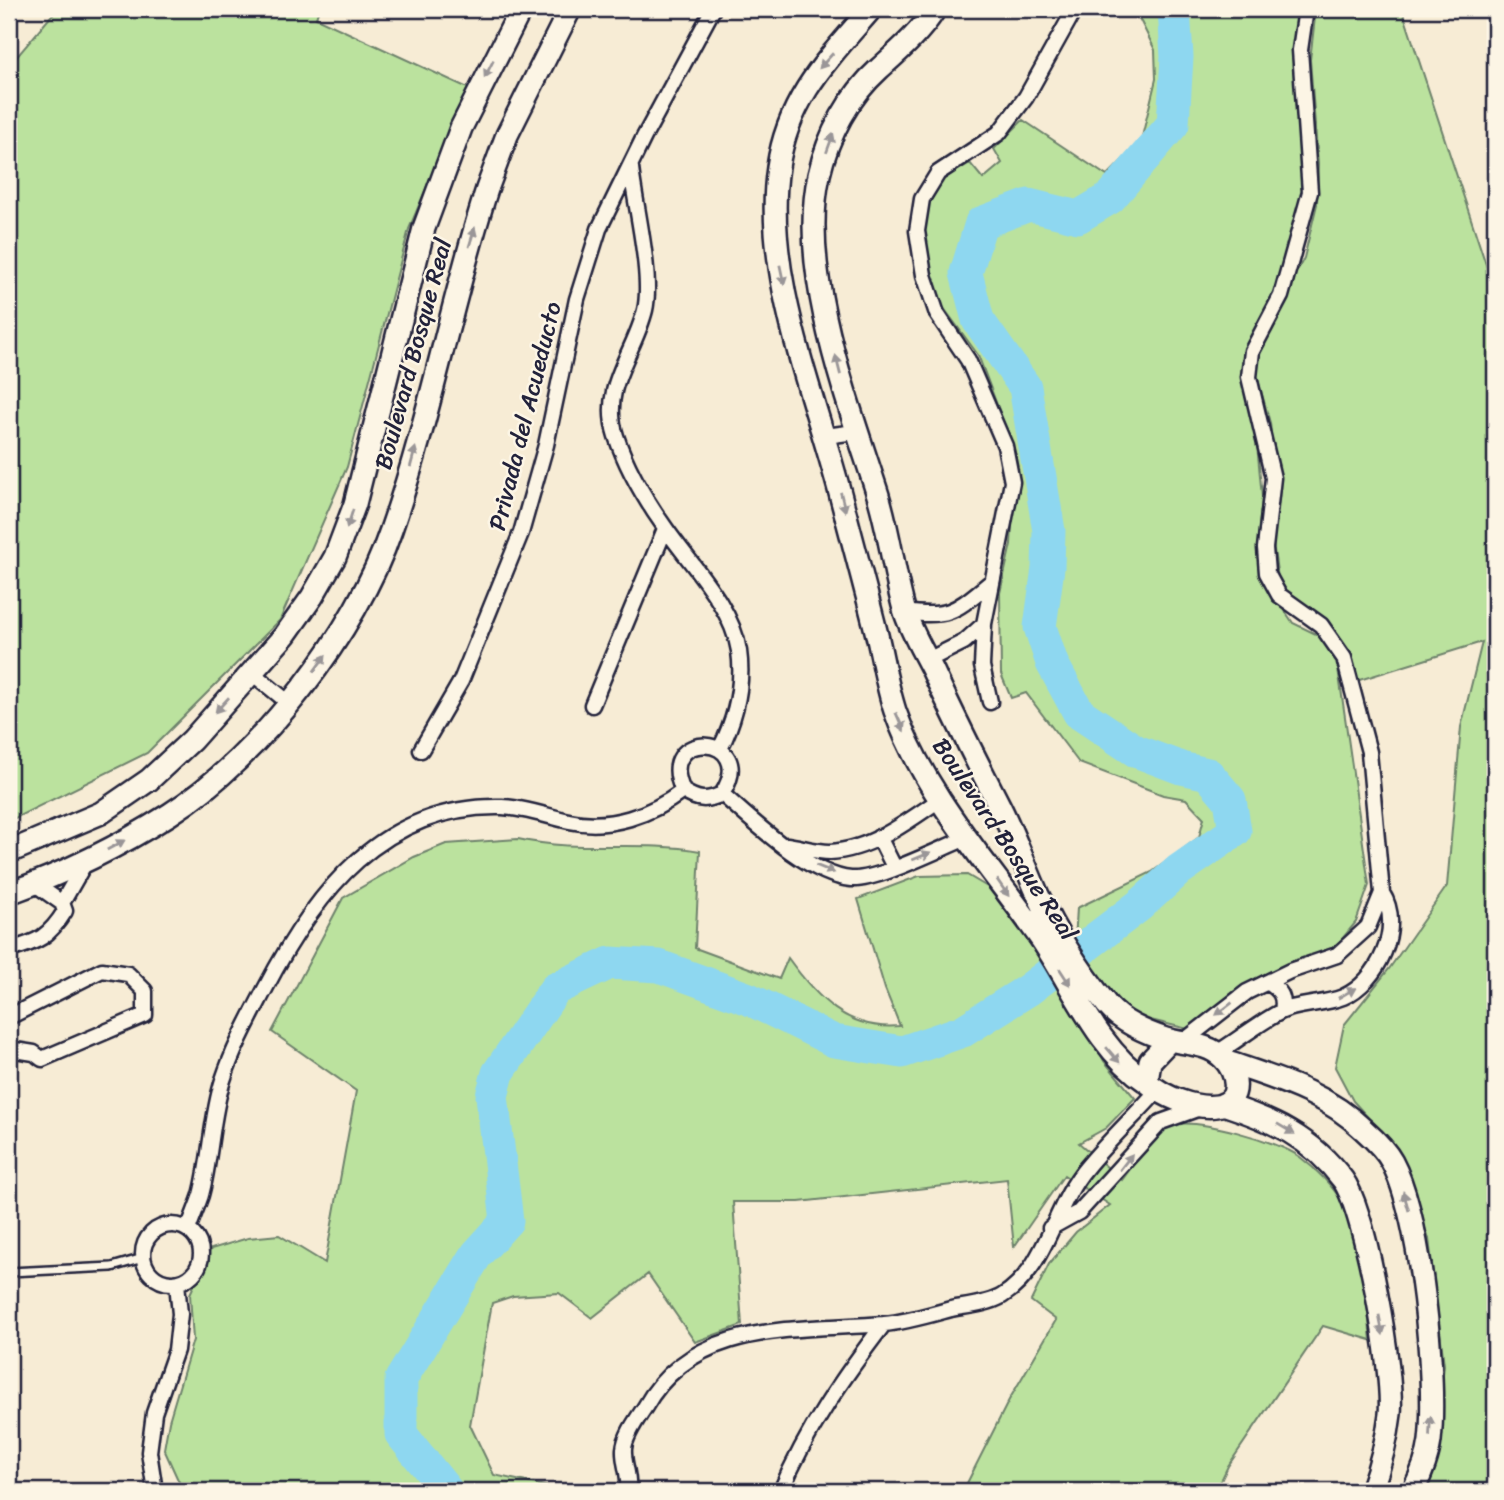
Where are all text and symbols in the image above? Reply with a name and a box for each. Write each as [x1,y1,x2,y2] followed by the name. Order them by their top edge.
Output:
[819,52,835,69] one-way arrow
[483,59,494,79] one-way arrow
[825,132,836,153] one-way arrow
[467,227,477,248] one-way arrow
[362,233,464,474] street label: Boulevard Bosque Real
[777,264,788,286] one-way arrow
[476,297,574,535] street label: Privada del Acueducto
[832,354,843,376] one-way arrow
[408,446,419,468] one-way arrow
[838,491,849,513] one-way arrow
[344,509,355,530] one-way arrow
[313,654,327,672] one-way arrow
[214,696,230,714] one-way arrow
[894,712,906,732] one-way arrow
[921,729,1090,950] street label: Boulevard Bosque Real
[106,839,125,851] one-way arrow
[911,851,932,862] one-way arrow
[815,864,836,875] one-way arrow
[996,879,1010,897] one-way arrow
[1058,968,1071,987] one-way arrow
[1338,986,1357,999] one-way arrow
[1215,1002,1233,1016] one-way arrow
[1105,1046,1121,1064] one-way arrow
[1277,1123,1296,1135] one-way arrow
[1118,1153,1133,1171] one-way arrow
[1400,1190,1410,1211] one-way arrow
[1375,1314,1386,1336] one-way arrow
[1425,1415,1436,1437] one-way arrow

